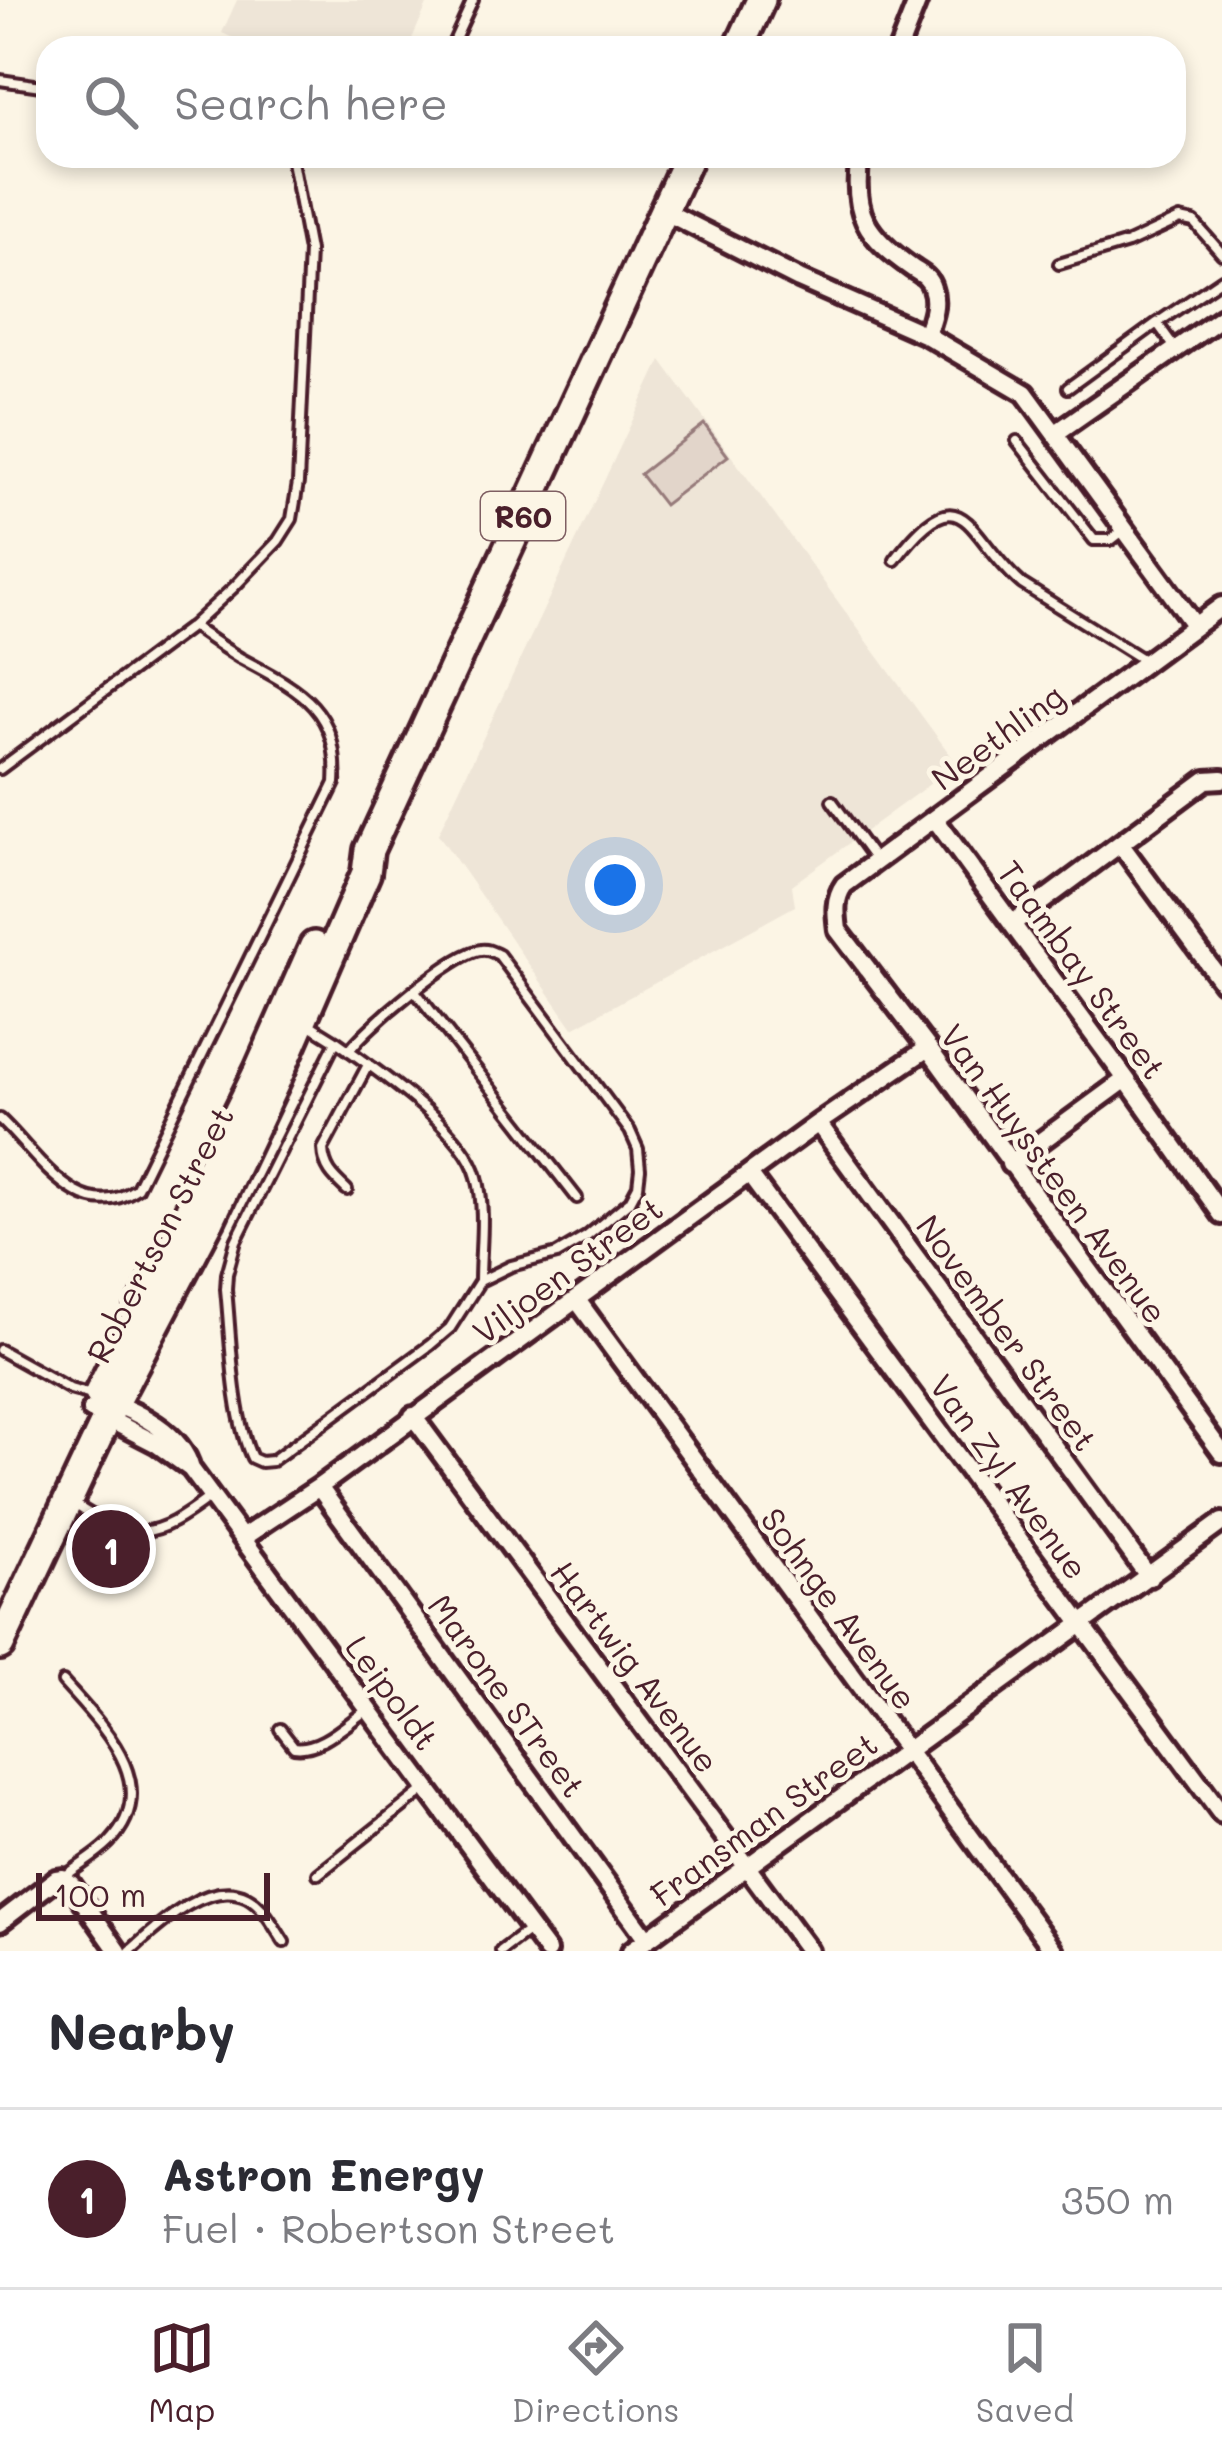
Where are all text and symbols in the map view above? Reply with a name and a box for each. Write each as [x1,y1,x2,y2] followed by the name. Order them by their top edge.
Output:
[36,36,1186,168] search box
[78,69,144,135] icon: search
[174,73,448,131] text: Search here
[481,492,565,540] road number: R60
[922,673,1072,799] street label: Neethling
[988,851,1177,1087] street label: Taambay Street
[585,855,645,915] your location
[931,1015,1178,1332] street label: Van Huyssteen Avenue
[76,1098,242,1370] street label: Robertson Street
[464,1186,670,1352] street label: Viljoen Street
[908,1205,1108,1459] street label: November Street
[920,1365,1099,1588] street label: Van Zyl Avenue
[752,1499,928,1717] street label: Sohnge Avenue
[72,1504,150,1594] pin: 1
[542,1551,730,1781] street label: Hartwig Avenue
[420,1585,596,1805] street label: Marone STreet
[337,1626,449,1758] street label: Leipoldt
[641,1721,885,1915] street label: Fransman Street
[36,1867,270,1920] scale bar
[54,1872,146,1915] text: 100 m
[48,1996,235,2063] text: Nearby
[162,2144,485,2202] text: Astron Energy
[78,2173,96,2224] text: 1
[1061,2173,1174,2224] text: 350 m
[162,2202,615,2253] text: Fuel · Robertson Street
[148,2315,215,2430] tab: Map
[512,2315,679,2430] tab: Directions
[976,2315,1074,2430] tab: Saved

